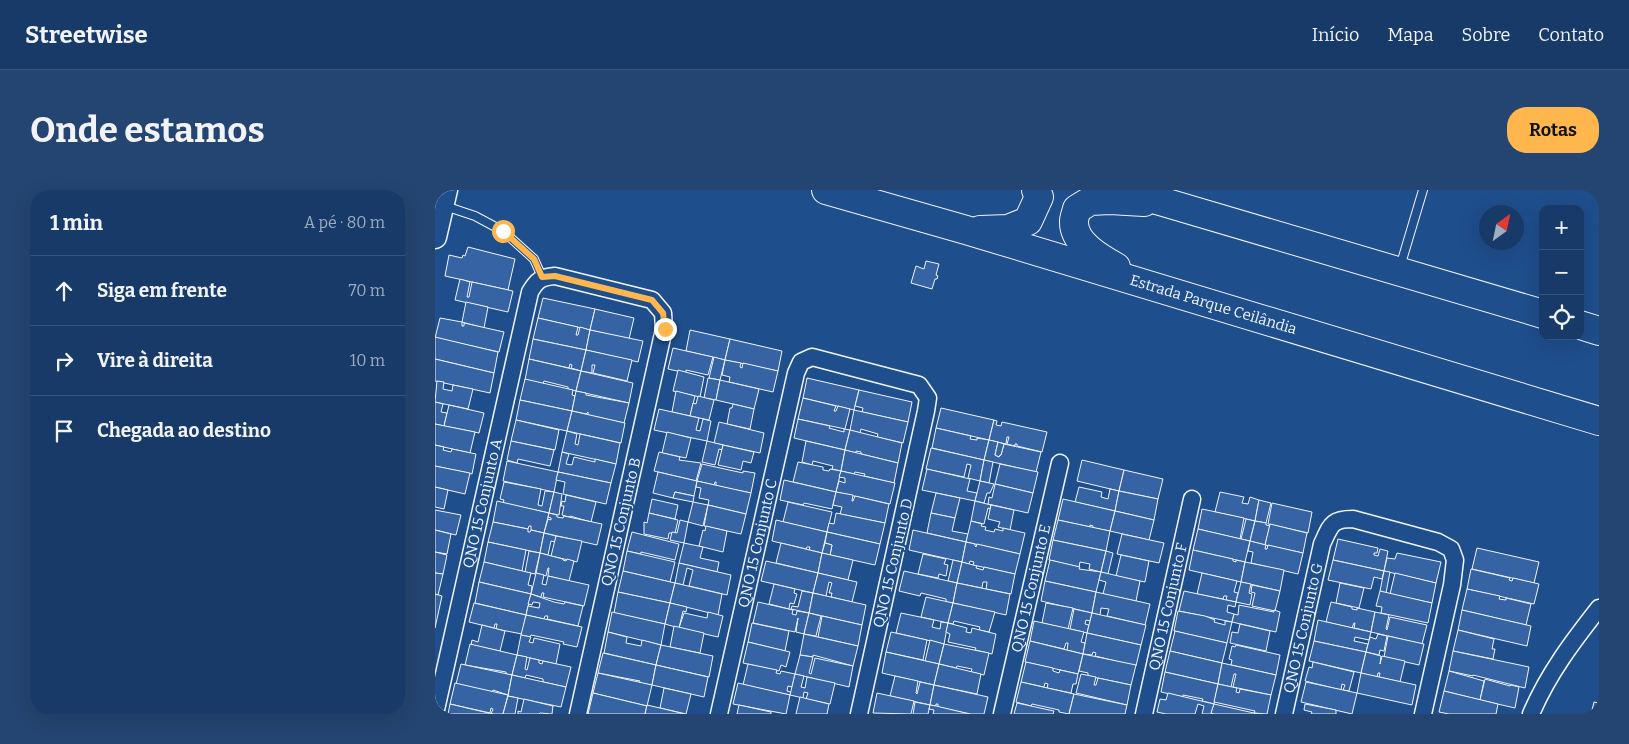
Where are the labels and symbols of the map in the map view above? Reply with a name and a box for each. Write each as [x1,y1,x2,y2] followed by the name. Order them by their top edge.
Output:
[1479,205,1524,250] north arrow
[492,220,515,243] route start
[1128,271,1299,338] street label: Estrada Parque Ceilândia
[654,318,677,341] route end
[459,436,506,570] street label: QNO 15 Conjunto A
[597,456,645,588] street label: QNO 15 Conjunto B
[734,477,781,609] street label: QNO 15 Conjunto C
[869,496,917,630] street label: QNO 15 Conjunto D
[1008,522,1055,654] street label: QNO 15 Conjunto E
[1145,541,1191,672] street label: QNO 15 Conjunto F
[1280,561,1326,695] street label: QNO 15 Conjunto G

